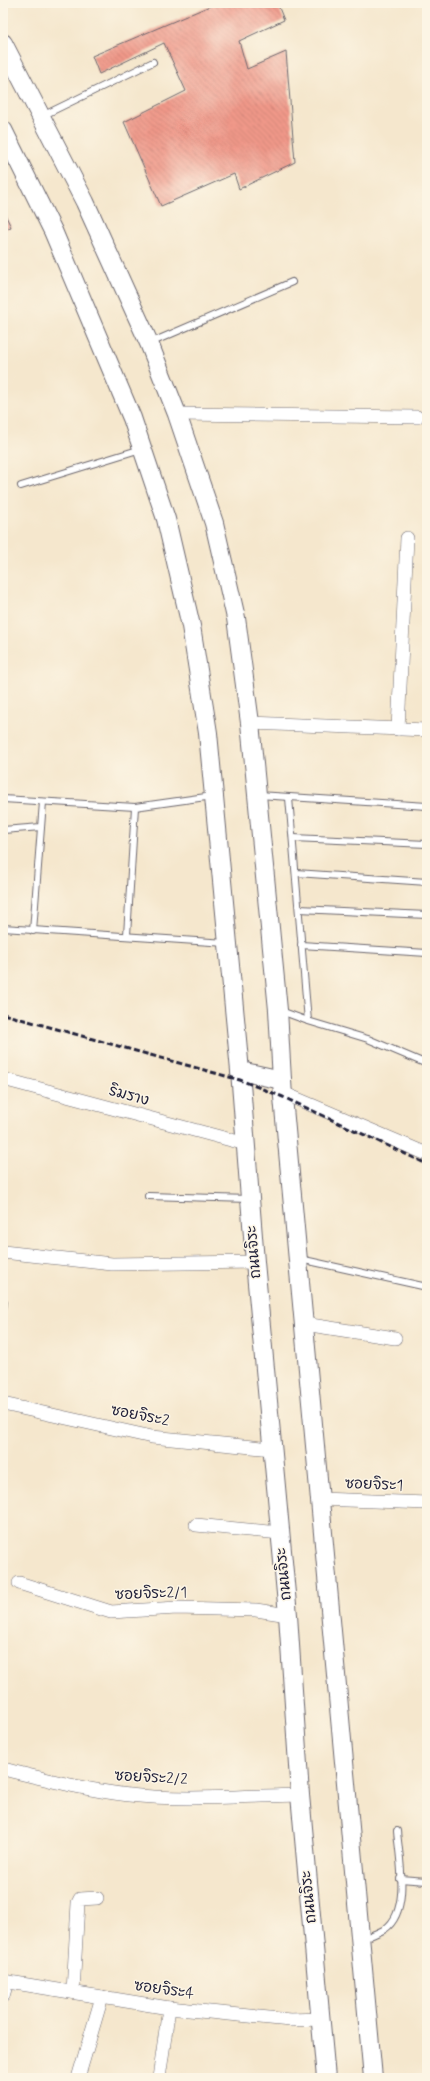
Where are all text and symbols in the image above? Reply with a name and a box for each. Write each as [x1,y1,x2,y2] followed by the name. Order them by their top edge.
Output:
[107,1081,151,1111] street label: ริมราง
[242,1225,266,1279] street label: ถนนจิระ
[109,1401,171,1431] street label: ซอยจิระ2
[344,1474,404,1496] street label: ซอยจิระ1
[271,1546,297,1602] street label: ถนนจิระ
[114,1583,188,1605] street label: ซอยจิระ2/1
[114,1766,188,1790] street label: ซอยจิระ2/2
[296,1869,322,1925] street label: ถนนจิระ
[133,1976,196,2004] street label: ซอยจิระ4

